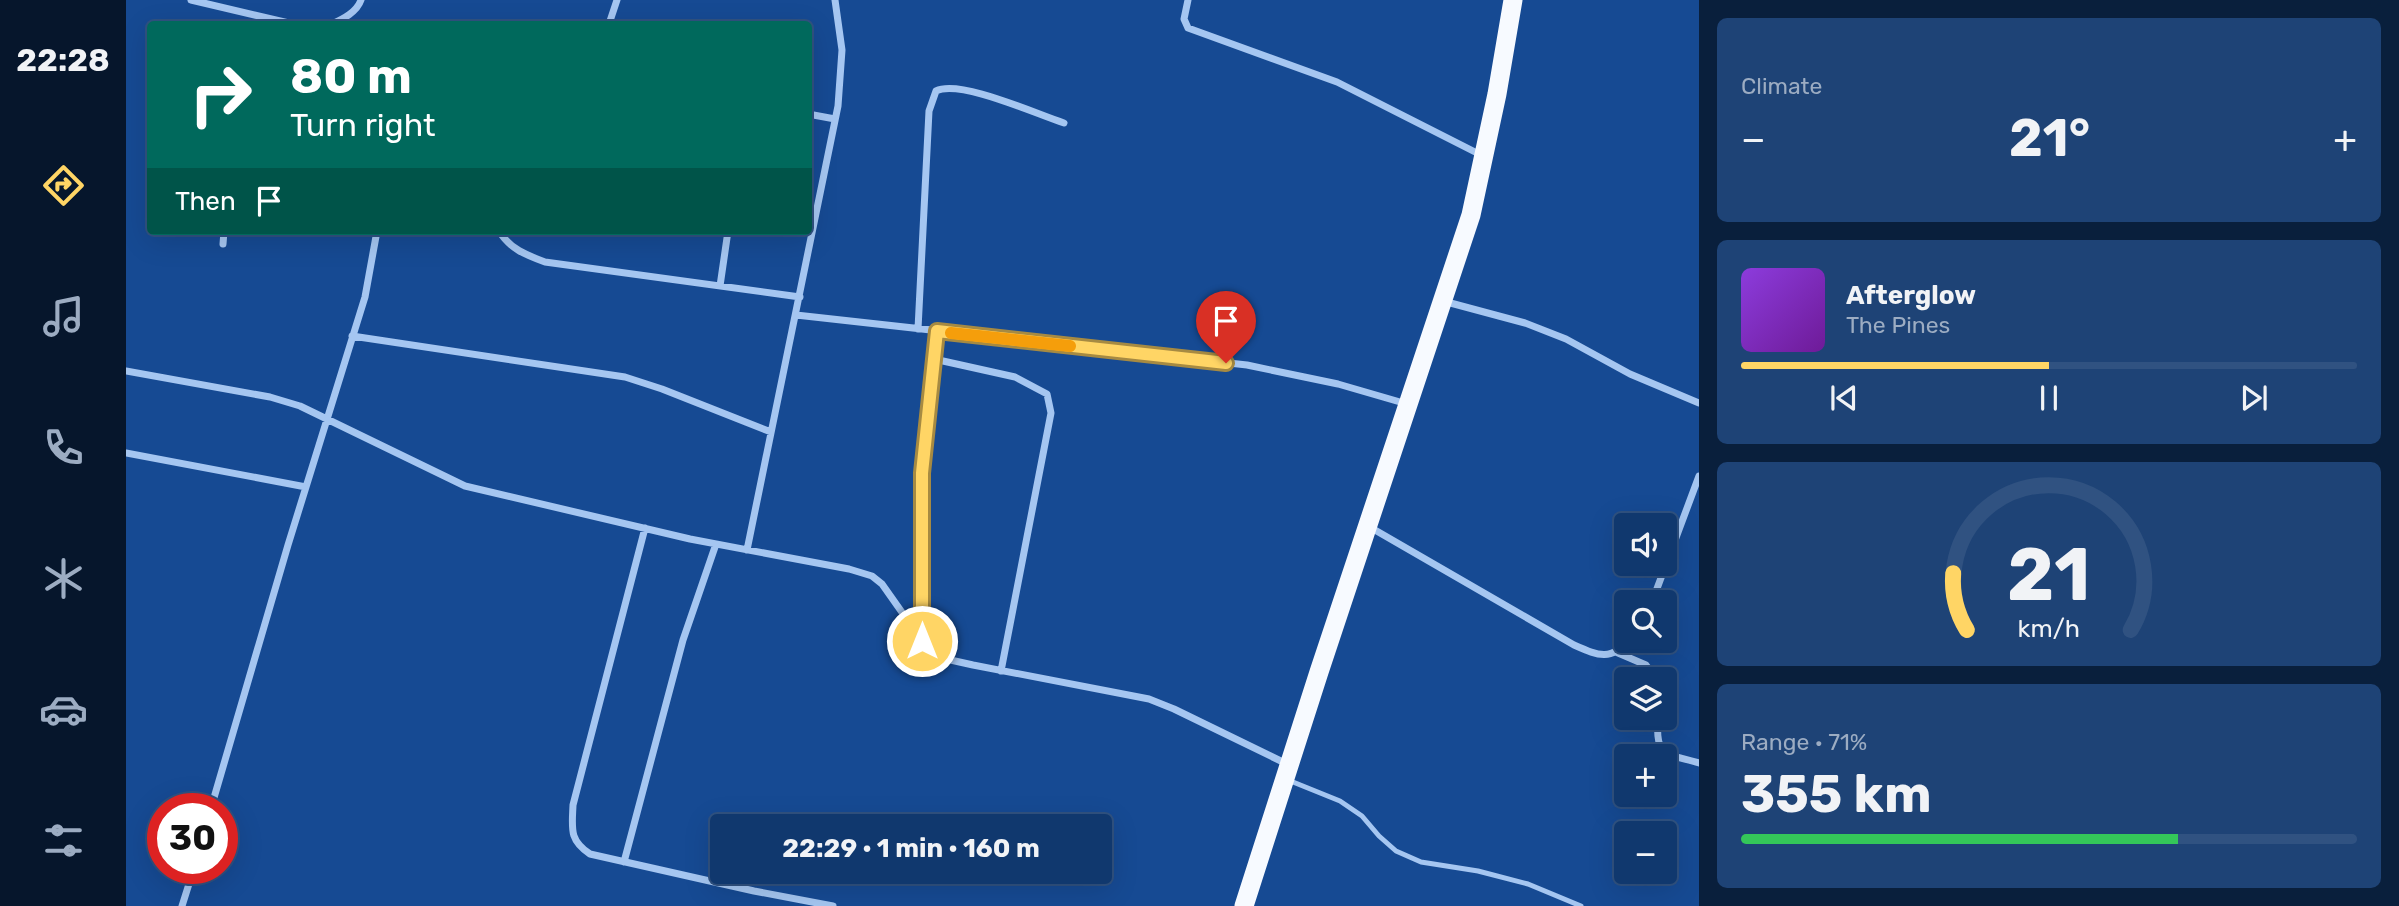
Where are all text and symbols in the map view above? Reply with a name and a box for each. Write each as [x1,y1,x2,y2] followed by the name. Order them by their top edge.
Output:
[16,41,110,79] text: 22:28
[290,47,412,105] text: 80 m
[175,49,266,140] icon: right
[1741,72,1822,100] text: Climate
[290,106,435,144] text: Turn right
[2009,107,2090,169] text: 21°
[1741,116,1766,162] text: −
[2333,116,2357,162] text: +
[39,161,88,210] icon: directions
[250,182,288,220] icon: arrive
[175,186,236,217] text: Then
[1846,280,1976,311] text: Afterglow
[1196,291,1256,363] pin
[39,292,88,341] icon: music
[1207,302,1245,340] icon: arrive
[1846,311,1950,339] text: The Pines
[1825,379,1863,417] icon: previous
[2030,379,2068,417] icon: pause
[2235,379,2273,417] icon: next
[39,423,88,472] icon: phone
[1614,513,1677,884] map controls
[1614,513,1677,576] button: sound
[2007,532,2091,618] text: 21
[39,554,88,603] icon: climate
[1614,590,1677,653] button: search
[885,604,959,678] position arrow
[2018,614,2080,643] text: km/h
[1614,667,1677,730] button: layers
[39,685,88,734] icon: car
[1741,728,1867,756] text: Range · 71%
[1614,744,1677,807] button: +
[1741,763,1932,825] text: 355 km
[147,793,238,884] speed limit sign: 30
[39,816,88,865] icon: filters
[1614,821,1677,884] button: −
[782,833,1040,864] text: 22:29 · 1 min · 160 m

